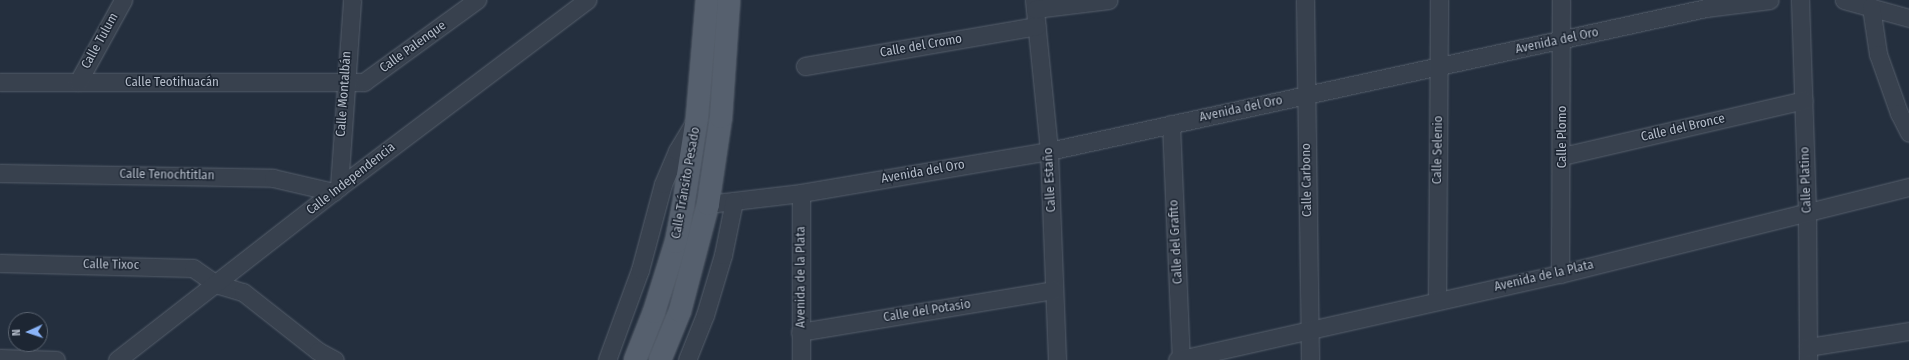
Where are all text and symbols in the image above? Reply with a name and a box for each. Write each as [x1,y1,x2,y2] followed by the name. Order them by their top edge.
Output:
[78,10,122,72] street label: Calle Tulum
[377,18,449,76] street label: Calle Palenque
[1514,25,1600,57] street label: Avenida del Oro
[879,31,963,61] street label: Calle del Cromo
[333,51,355,137] street label: Calle Montalbán
[125,74,219,90] street label: Calle Teotihuacán
[1198,93,1284,125] street label: Avenida del Oro
[1554,106,1570,168] street label: Calle Plomo
[1640,111,1726,145] street label: Calle del Bronce
[1430,116,1446,184] street label: Calle Selenio
[668,126,704,240] street label: Calle Tránsito Pesado
[304,140,398,218] street label: Calle Independencia
[1299,143,1315,217] street label: Calle Carbono
[1797,146,1815,214] street label: Calle Platino
[1041,147,1059,213] street label: Calle Estaño
[880,157,966,187] street label: Avenida del Oro
[119,166,215,184] street label: Calle Tenochtitlan
[1166,199,1186,285] street label: Calle del Grafito
[793,226,809,328] street label: Avenida de la Plata
[83,257,139,273] street label: Calle Tixoc
[1493,257,1595,295] street label: Avenida de la Plata
[882,296,972,326] street label: Calle del Potasio
[8,312,48,352] north arrow
[10,329,23,336] text: N

